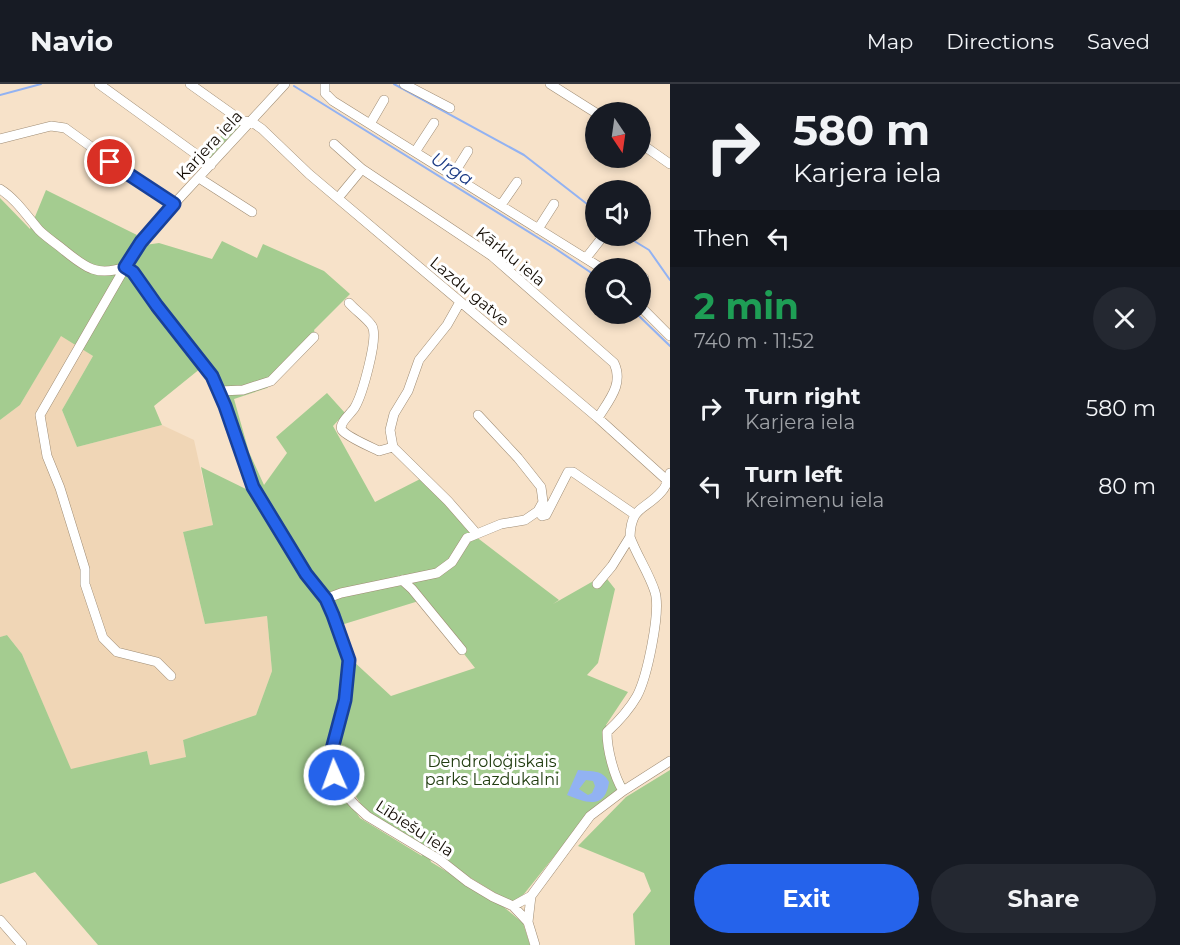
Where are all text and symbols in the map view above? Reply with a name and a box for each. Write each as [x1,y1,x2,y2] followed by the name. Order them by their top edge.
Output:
[30,24,113,58] text: Navio
[867,29,913,54] text: Map
[946,29,1054,54] text: Directions
[1087,29,1150,54] text: Saved
[585,102,651,168] north arrow
[585,102,651,324] map controls
[793,104,930,156] text: 580 m
[172,107,246,184] street label: Karjera iela
[694,108,772,186] icon: right
[84,136,135,187] pin
[93,145,126,178] icon: arrive
[427,148,477,190] water label: Urga
[793,156,942,189] text: Karjera iela
[585,180,651,246] button: sound
[762,222,795,255] icon: left
[472,223,549,290] street label: Kārklu iela
[694,225,750,252] text: Then
[426,253,513,330] street label: Lazdu gatve
[585,258,651,324] button: search
[694,284,799,328] text: 2 min
[1093,287,1156,350] button: close
[694,329,814,353] text: 740 m · 11:52
[745,383,860,410] text: Turn right
[694,392,727,425] icon: right
[1086,395,1156,422] text: 580 m
[745,410,855,434] text: Karjera iela
[745,461,843,488] text: Turn left
[694,470,727,503] icon: left
[1098,473,1156,500] text: 80 m
[745,488,884,512] text: Kreimeņu iela
[302,743,366,807] position arrow
[425,752,559,789] park label: Dendroloģiskais parks Lazdukalni
[372,796,457,861] street label: Lībiešu iela
[694,864,919,933] button: Exit
[931,864,1156,933] button: Share

